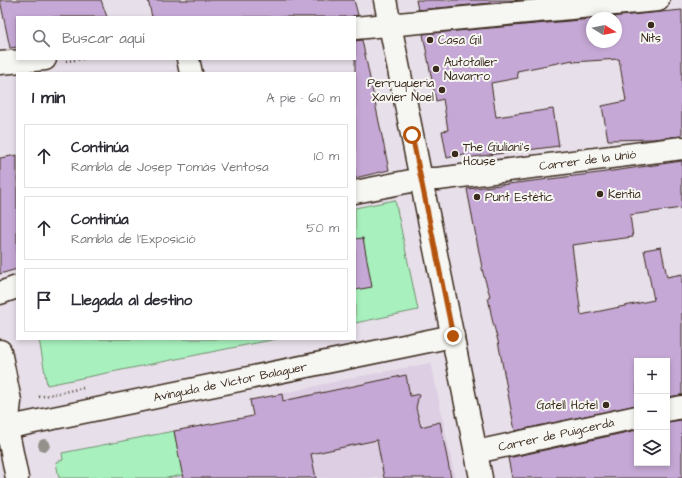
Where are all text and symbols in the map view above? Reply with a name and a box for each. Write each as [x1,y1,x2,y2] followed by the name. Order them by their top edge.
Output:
[586,12,622,48] north arrow
[16,16,356,60] search box
[646,20,656,30] marker: Nits
[30,27,52,49] icon: search
[62,28,144,49] text: Buscar aquí
[641,30,661,47] place label: Nits
[438,32,482,49] place label: Casa Gil
[425,35,435,45] marker: Casa Gil
[444,54,498,85] place label: Autotaller Navarro
[431,64,441,74] marker: Autotaller Navarro
[367,75,434,106] place label: Perruqueria Xavier Noel
[437,85,447,95] marker: Perruqueria Xavier Noel
[32,86,65,110] text: 1 min
[266,89,340,107] text: A pie · 60 m
[403,126,421,144] route start
[71,137,129,158] text: Continúa
[463,139,530,170] place label: The Giuliani's House
[33,145,55,167] icon: ahead
[538,146,637,175] street label: Carrer de la Unió
[314,147,339,165] text: 10 m
[450,149,460,159] marker: The Giuliani's House
[71,158,269,176] text: Rambla de Josep Tomàs Ventosa
[608,186,641,203] place label: Kentia
[485,189,554,206] place label: Punt Estètic
[595,189,605,199] marker: Kentia
[472,192,482,202] marker: Punt Estètic
[71,209,129,230] text: Continúa
[33,217,55,239] icon: ahead
[306,219,339,237] text: 50 m
[71,230,196,248] text: Rambla de l'Exposició
[33,289,55,311] icon: arrive
[71,290,192,311] text: Llegada al destino
[444,327,462,345] route end
[152,358,309,406] street label: Avinguda de Víctor Balaguer
[634,358,670,466] map controls
[634,358,670,394] button: +
[634,394,670,430] button: −
[536,397,598,414] place label: Gatell Hotel
[601,400,611,410] marker: Gatell Hotel
[497,414,616,456] street label: Carrer de Puigcerdà
[634,430,670,466] button: layers

